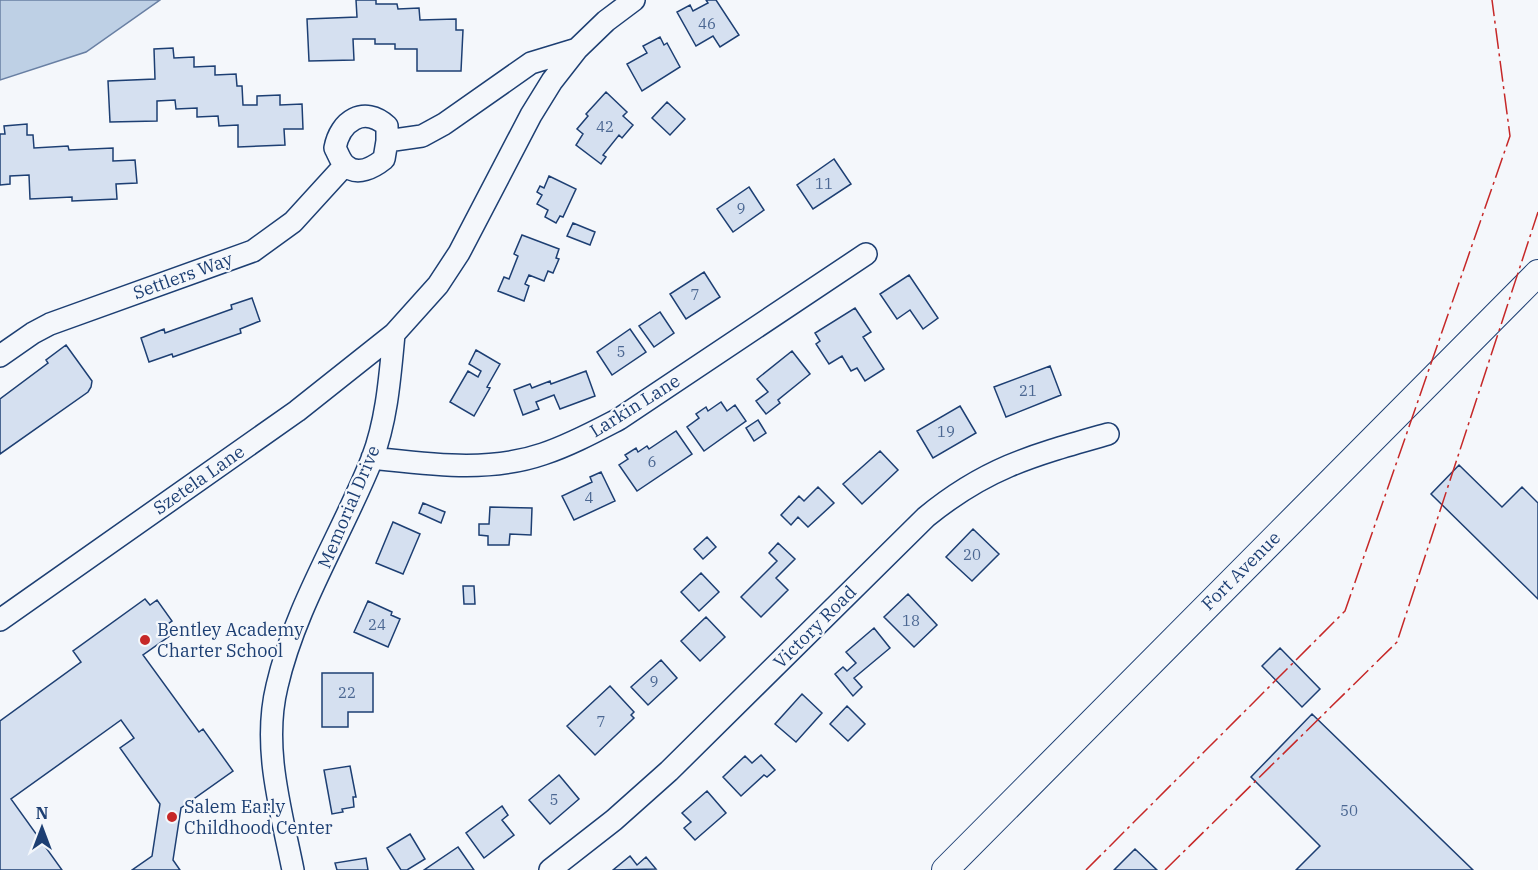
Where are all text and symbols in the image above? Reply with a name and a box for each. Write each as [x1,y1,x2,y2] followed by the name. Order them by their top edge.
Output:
[698,14,716,33] house number: 46
[596,117,614,136] house number: 42
[815,174,833,193] house number: 11
[736,199,746,218] house number: 9
[130,247,236,304] street label: Settlers Way
[690,285,700,304] house number: 7
[616,342,626,361] house number: 5
[585,369,684,442] street label: Larkin Lane
[1019,381,1037,400] house number: 21
[937,422,955,441] house number: 19
[149,440,249,519] street label: Szetela Lane
[312,442,385,572] street label: Memorial Drive
[647,452,657,471] house number: 6
[584,488,594,507] house number: 4
[1196,526,1285,615] street label: Fort Avenue
[963,545,981,564] house number: 20
[768,580,861,673] street label: Victory Road
[902,611,920,630] house number: 18
[368,615,386,634] house number: 24
[157,618,304,662] place label: Bentley Academy Charter School
[138,633,152,647] marker: Bentley Academy Charter School
[649,672,659,691] house number: 9
[338,683,356,702] house number: 22
[596,712,606,731] house number: 7
[549,790,559,809] house number: 5
[184,795,333,839] place label: Salem Early Childhood Center
[12,798,72,858] north arrow
[1340,801,1358,820] house number: 50
[36,803,48,823] text: N
[165,810,179,824] marker: Salem Early Childhood Center

